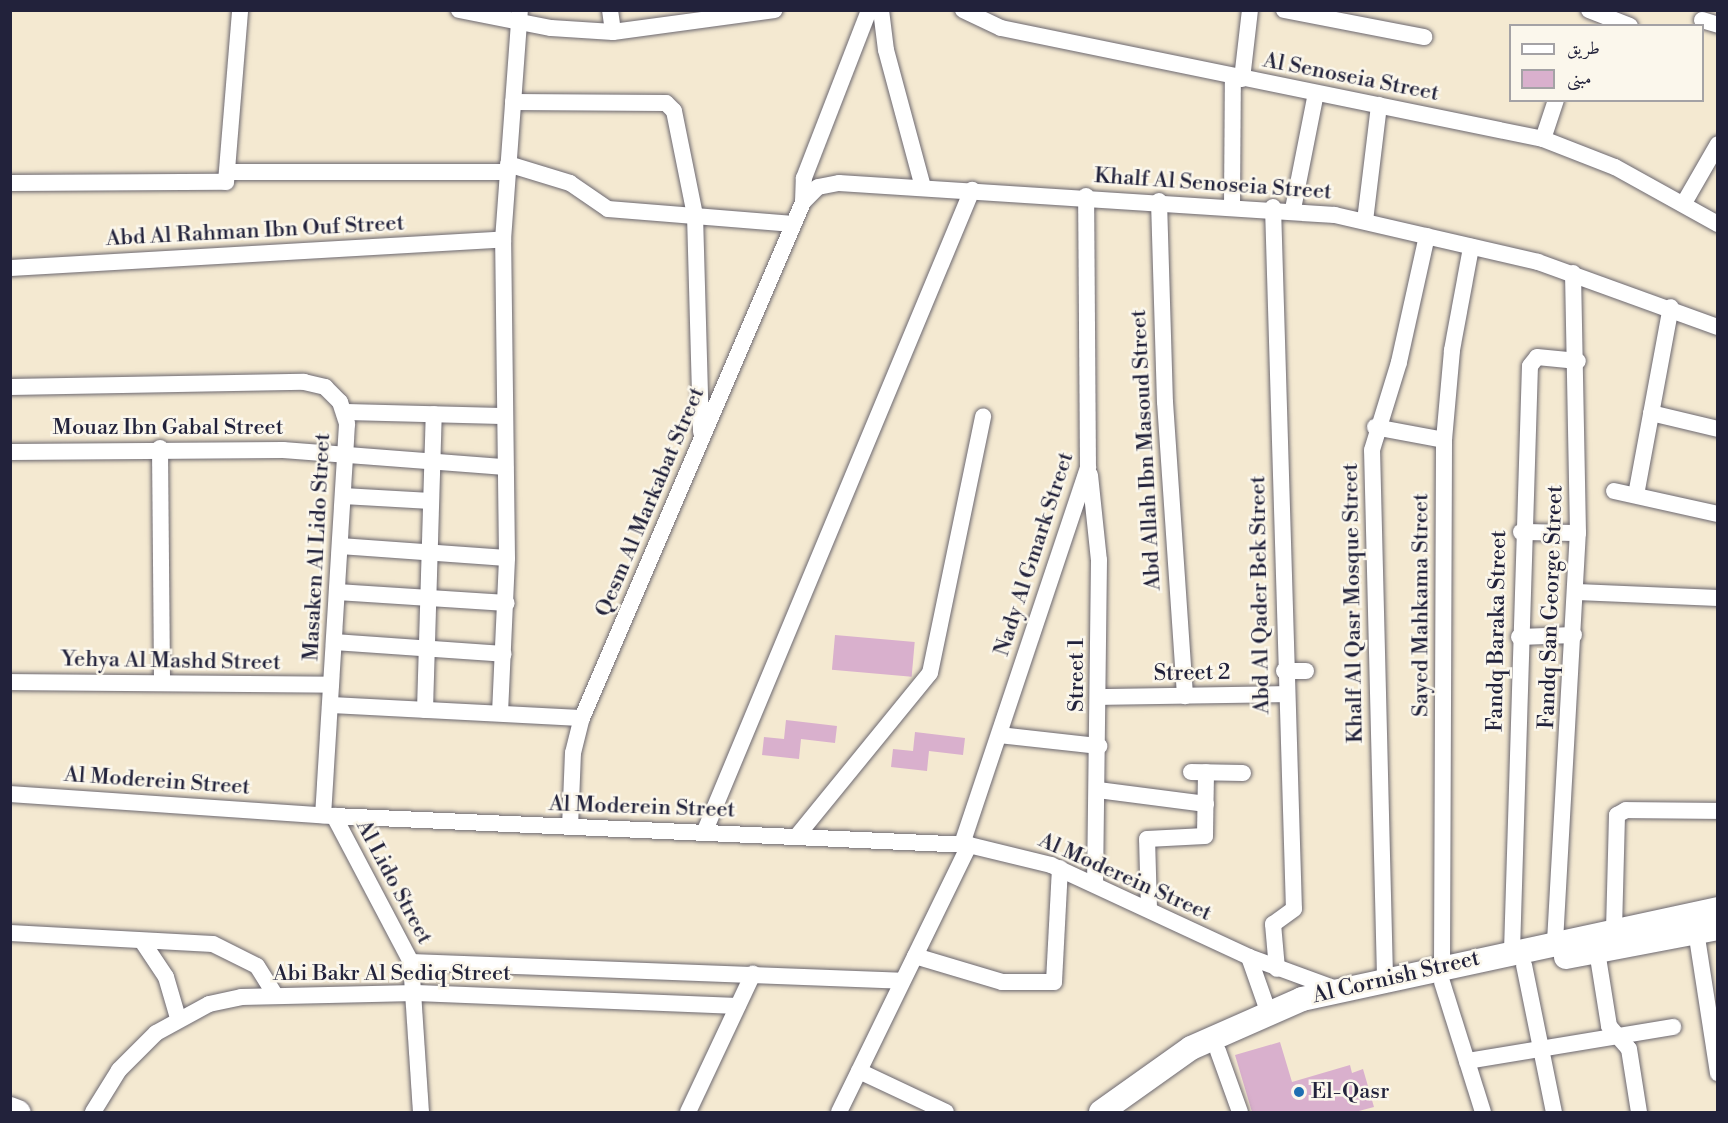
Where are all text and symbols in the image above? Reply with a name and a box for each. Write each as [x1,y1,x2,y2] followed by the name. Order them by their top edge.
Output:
[1509,24,1704,102] legend
[1567,37,1600,60] text: طريق
[1261,47,1441,107] street label: Al Senoseia Street
[1567,67,1592,90] text: مبنى
[1093,163,1333,205] street label: Khalf Al Senoseia Street
[105,210,405,252] street label: Abd Al Rahman Ibn Ouf Street
[1125,309,1167,591] street label: Abd Allah Ibn Masoud Street
[590,383,710,621] street label: Qesm Al Markabat Street
[53,415,283,441] street label: Mouaz Ibn Gabal Street
[298,432,336,662] street label: Masaken Al Lido Street
[989,449,1079,659] street label: Nady Al Gmark Street
[1337,463,1369,743] street label: Khalf Al Qasr Mosque Street
[1245,475,1275,715] street label: Abd Al Qader Bek Street
[1534,485,1568,729] street label: Fandq San George Street
[1408,493,1434,717] street label: Sayed Mahkama Street
[1482,530,1512,732] street label: Fandq Baraka Street
[1064,638,1090,712] street label: Street 1
[61,646,281,676] street label: Yehya Al Mashd Street
[1153,659,1231,687] street label: Street 2
[63,761,251,801] street label: Al Moderein Street
[548,791,736,823] street label: Al Moderein Street
[350,815,438,949] street label: Al Lido Street
[1034,827,1216,927] street label: Al Moderein Street
[1310,945,1482,1009] street label: Al Cornish Street
[273,961,511,987] street label: Abi Bakr Al Sediq Street
[1311,1079,1389,1105] place label: El-Qasr
[1292,1085,1306,1099] marker: El-Qasr

